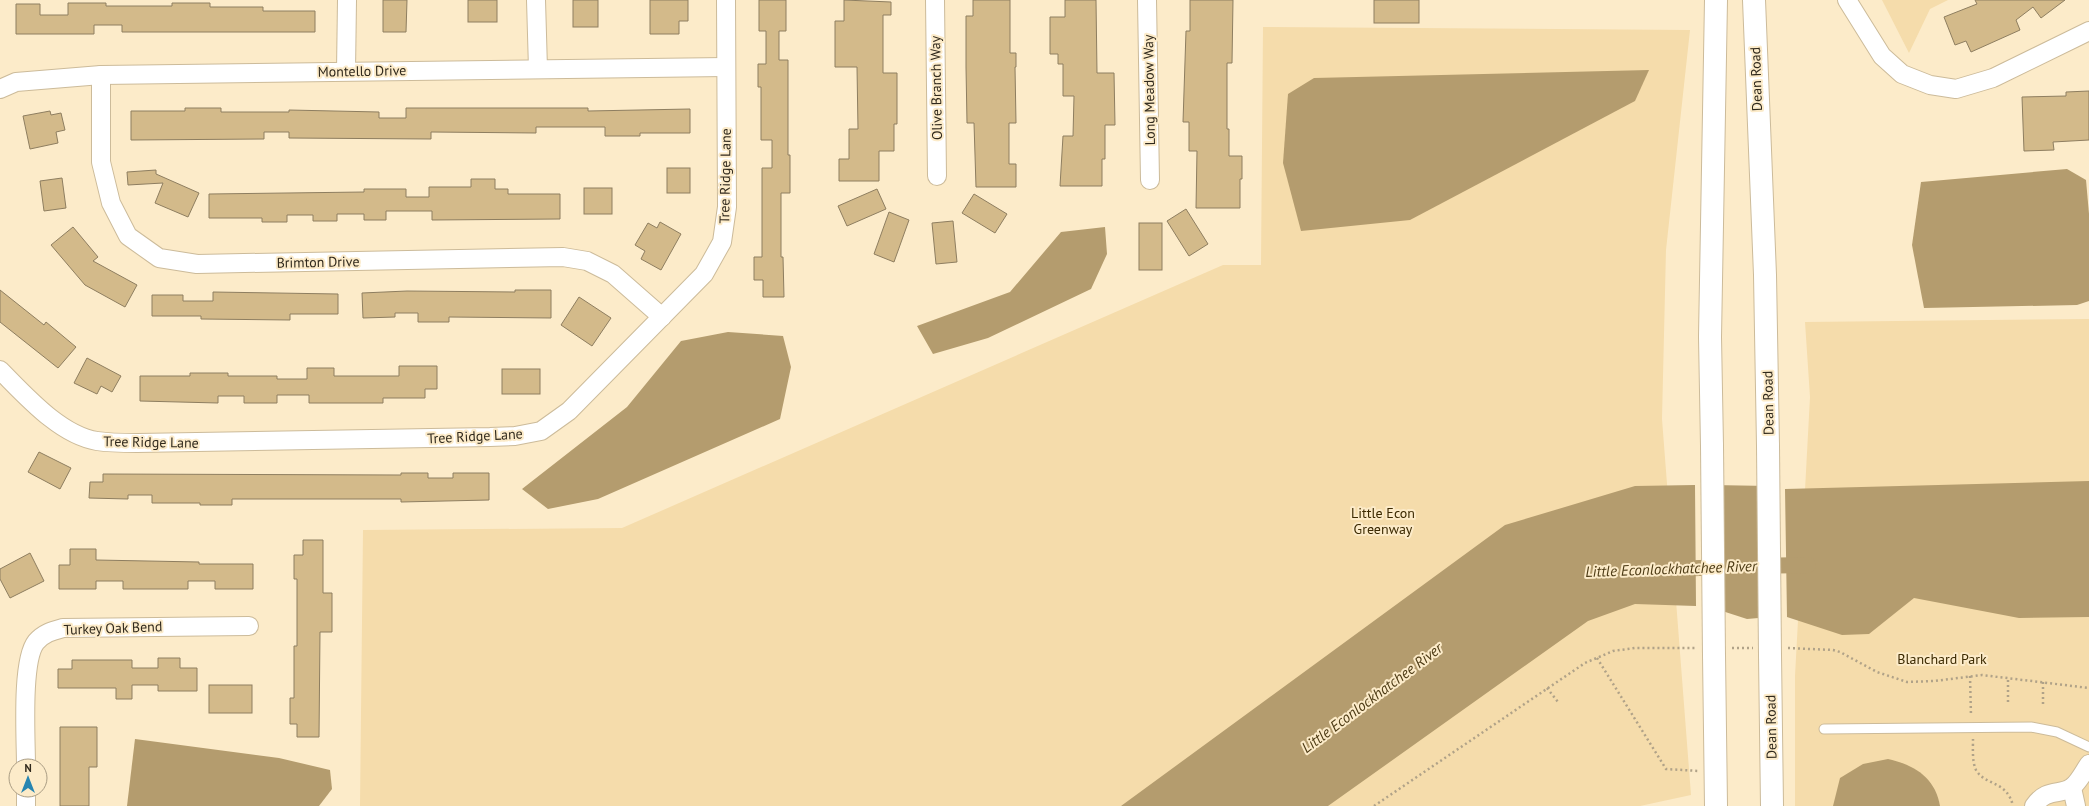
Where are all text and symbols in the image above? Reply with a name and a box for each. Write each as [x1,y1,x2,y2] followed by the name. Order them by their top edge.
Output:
[1139,34,1159,146] street label: Long Meadow Way
[926,35,946,140] street label: Olive Branch Way
[1746,47,1766,111] street label: Dean Road
[317,61,407,81] street label: Montello Drive
[715,128,735,224] street label: Tree Ridge Lane
[276,252,360,272] street label: Brimton Drive
[1758,371,1778,435] street label: Dean Road
[427,425,523,447] street label: Tree Ridge Lane
[103,432,199,452] street label: Tree Ridge Lane
[1351,504,1415,538] park label: Little Econ Greenway
[1585,556,1758,581] water label: Little Econlockhatchee River
[63,617,163,639] street label: Turkey Oak Bend
[1297,638,1447,757] water label: Little Econlockhatchee River
[1897,650,1987,668] park label: Blanchard Park
[1761,695,1781,759] street label: Dean Road
[8,758,48,798] north arrow
[24,761,32,775] text: N

